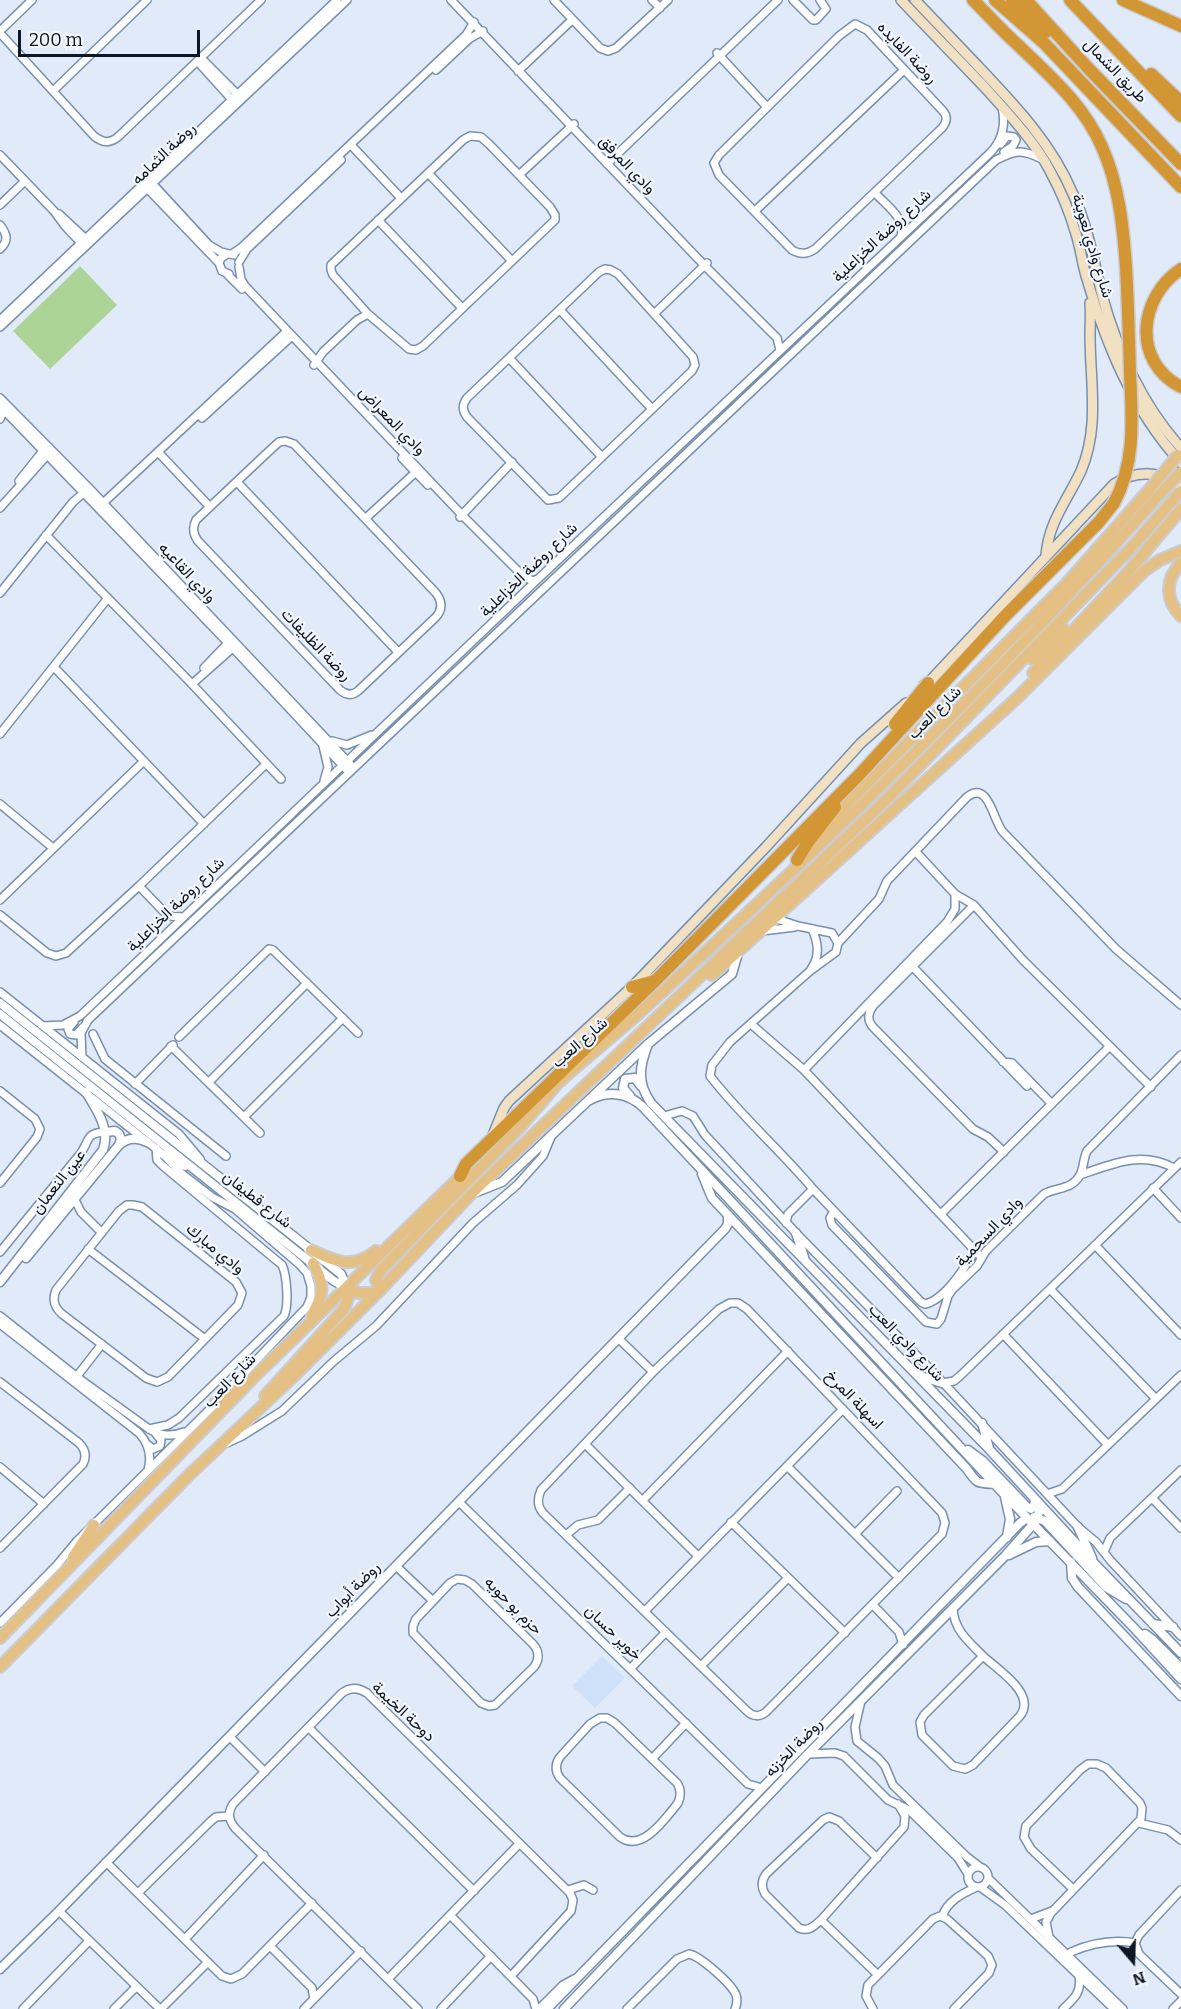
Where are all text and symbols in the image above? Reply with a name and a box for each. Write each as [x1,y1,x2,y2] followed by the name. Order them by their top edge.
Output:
[21,18,202,56] scale bar
[873,18,941,88] street label: روضة الفايده
[29,29,83,51] text: 200 m
[1079,35,1151,107] street label: طريق الشمال
[128,119,200,189] street label: روضة الثمامه
[594,132,660,198] street label: وادي المرفق
[829,185,935,287] street label: شارع روضة الخزاعلية
[1067,192,1117,300] street label: شارع وادي لعوينة
[354,383,430,459] street label: وادي المعراض
[476,519,582,621] street label: شارع روضة الخزاعلية
[154,539,220,607] street label: وادي القاعيه
[277,605,355,685] street label: روضة الظليفات
[904,682,966,744] street label: شارع العب
[123,854,229,956] street label: شارع روضة الخزاعلية
[548,1014,612,1072] street label: شارع العب
[28,1146,90,1218] street label: عين النعمان
[219,1167,295,1233] street label: شارع قطيفان
[952,1193,1026,1271] street label: وادي السحمية
[182,1220,248,1278] street label: وادي مبارك
[864,1300,948,1386] street label: شارع وادي العب
[200,1350,260,1412] street label: شارع العب
[821,1366,887,1434] street label: اسهلة المرخ
[322,1558,384,1622] street label: روضة أبواب
[480,1573,546,1639] street label: حزم بو حويه
[580,1601,646,1665] street label: خوير حسان
[367,1678,439,1746] street label: دوحة الخيمة
[761,1715,827,1781] street label: روضة الخزنه
[1103,1931,1163,1991] north arrow
[1130,1967,1148,1989] text: N

